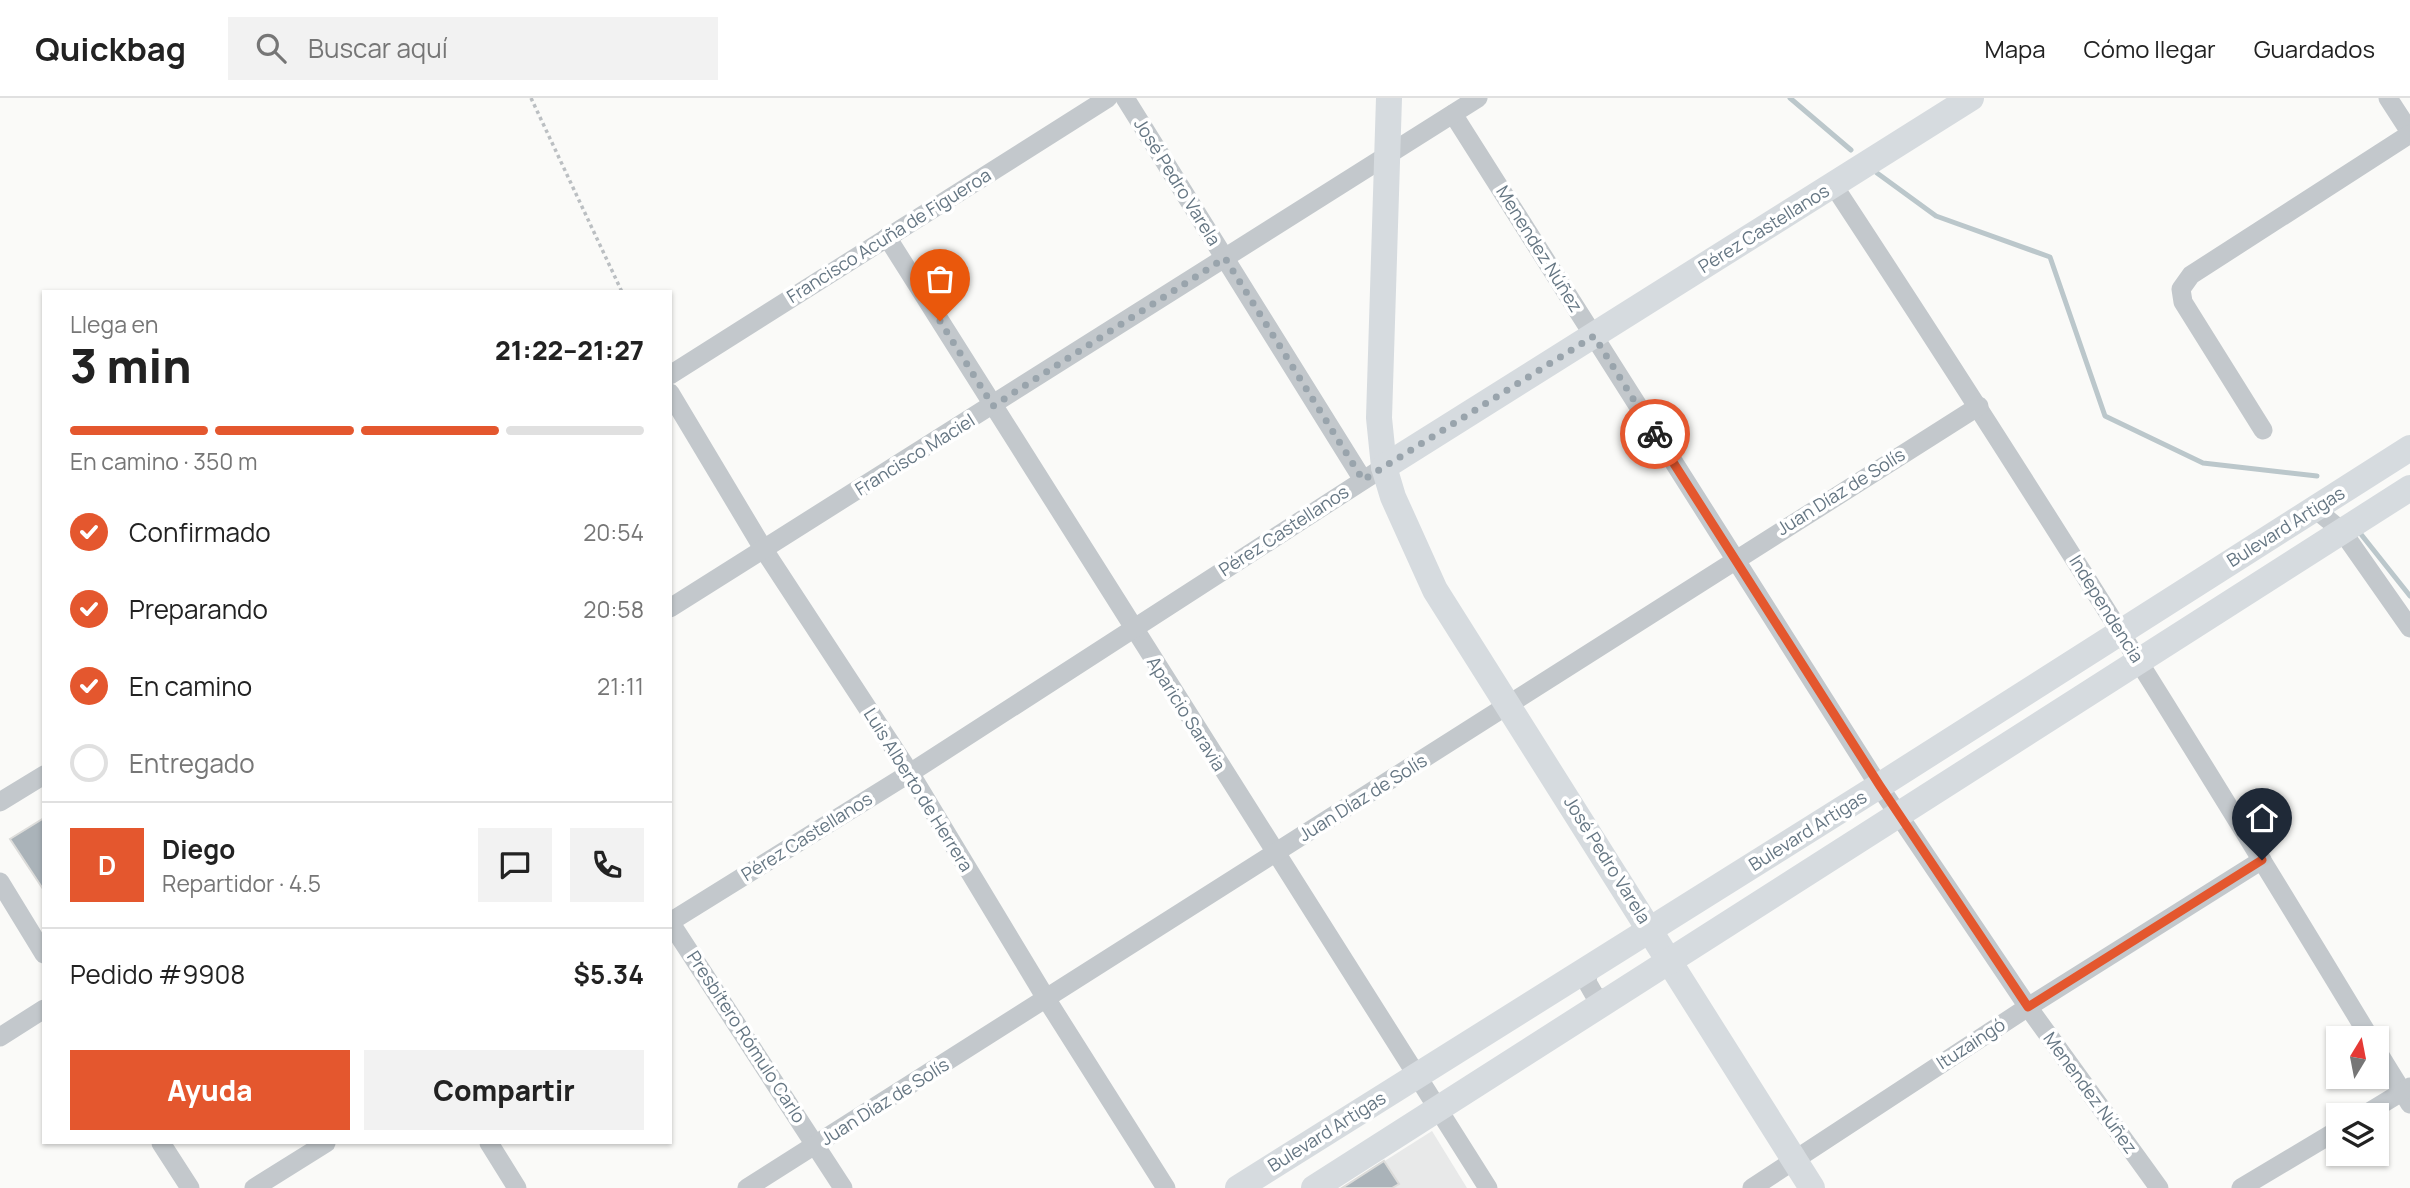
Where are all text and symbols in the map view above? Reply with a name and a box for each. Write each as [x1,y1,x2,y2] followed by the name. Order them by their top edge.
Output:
[228,17,718,80] search box
[35,26,186,71] text: Quickbag
[252,29,290,67] icon: search
[308,30,448,66] text: Buscar aquí
[1985,32,2046,65] text: Mapa
[2084,32,2216,65] text: Cómo llegar
[2254,32,2375,65] text: Guardados
[1129,113,1227,250] street label: José Pedro Varela
[782,162,995,308] street label: Francisco Acuña de Figueroa
[1693,178,1833,278] street label: Pérez Castellanos
[1491,181,1588,316] street label: Menendez Núñez
[910,249,970,321] pin
[921,260,959,298] icon: bag
[70,308,158,340] text: Llega en
[495,332,644,368] text: 21:22–21:27
[70,334,191,397] text: 3 min
[1620,399,1690,469] courier
[850,408,979,501] street label: Francisco Maciel
[1636,415,1674,453] icon: bike
[1772,442,1909,540] street label: Juan Díaz de Solís
[70,445,257,477] text: En camino · 350 m
[1214,479,1353,581] street label: Pérez Castellanos
[2222,480,2349,572] street label: Bulevard Artigas
[70,513,108,551] icon: check
[129,514,271,550] text: Confirmado
[583,516,644,548] text: 20:54
[2064,550,2150,667] street label: Independencia
[70,590,108,628] icon: check
[129,591,268,627] text: Preparando
[583,593,644,625] text: 20:58
[1142,652,1232,775] street label: Aparicio Saravia
[70,667,108,705] icon: check
[129,668,252,704] text: En camino
[597,670,644,702] text: 21:11
[859,703,979,876] street label: Luis Alberto de Herrera
[129,745,255,781] text: Entregado
[1294,748,1431,846] street label: Juan Díaz de Solís
[1744,784,1871,876] street label: Bulevard Artigas
[736,786,876,886] street label: Pérez Castellanos
[2232,788,2292,860] pin
[1559,791,1657,928] street label: José Pedro Varela
[2243,799,2281,837] icon: home
[478,828,552,902] button: chat
[570,828,644,902] button: phone
[162,831,235,867] text: Diego
[98,847,116,883] text: D
[162,867,321,899] text: Repartidor · 4.5
[682,946,812,1127] street label: Presbítero Rómulo Carlo
[70,956,245,992] text: Pedido #9908
[574,956,644,992] text: $5.34
[1932,1012,2009,1074] street label: Ituzaingó
[2326,1026,2389,1088] north arrow
[2326,1026,2389,1166] map controls
[2038,1027,2143,1158] street label: Menendez Núñez
[70,1050,350,1130] button: Ayuda
[364,1050,644,1130] button: Compartir
[816,1052,953,1150] street label: Juan Díaz de Solís
[1263,1085,1390,1177] street label: Bulevard Artigas
[2326,1103,2389,1166] button: layers

